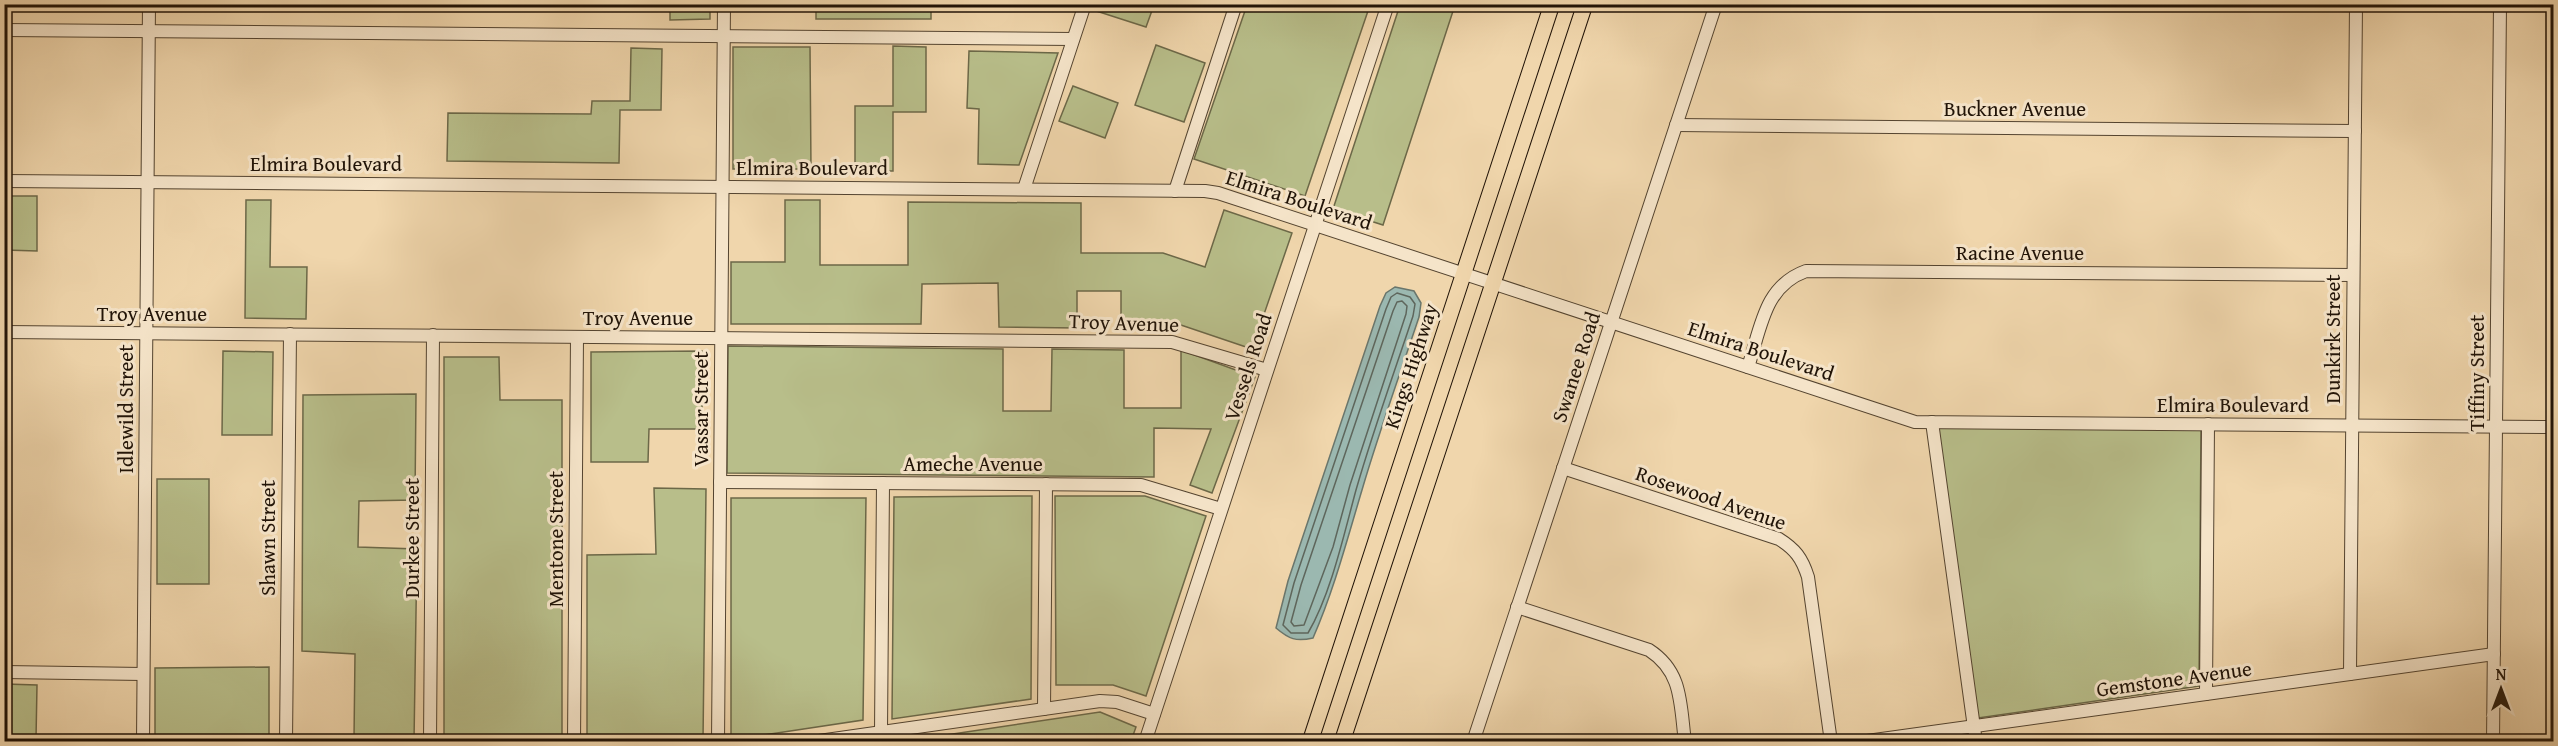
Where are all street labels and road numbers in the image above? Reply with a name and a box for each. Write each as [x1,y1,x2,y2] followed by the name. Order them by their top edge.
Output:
[1944,93,2086,124] street label: Buckner Avenue
[250,148,403,179] street label: Elmira Boulevard
[736,152,889,183] street label: Elmira Boulevard
[1222,161,1377,238] street label: Elmira Boulevard
[1956,237,2084,268] street label: Racine Avenue
[2317,274,2348,404] street label: Dunkirk Street
[97,298,207,329] street label: Troy Avenue
[1376,298,1446,433] street label: Kings Highway
[583,302,693,333] street label: Troy Avenue
[1068,305,1180,340] street label: Troy Avenue
[1543,307,1608,426] street label: Swanee Road
[1216,308,1280,425] street label: Vessels Road
[1684,312,1839,389] street label: Elmira Boulevard
[2461,314,2492,432] street label: Tiffiny Street
[110,344,141,474] street label: Idlewild Street
[685,351,716,467] street label: Vassar Street
[2157,389,2310,420] street label: Elmira Boulevard
[903,448,1043,479] street label: Ameche Avenue
[1632,457,1791,538] street label: Rosewood Avenue
[540,470,571,607] street label: Mentone Street
[396,477,427,598] street label: Durkee Street
[252,479,283,596] street label: Shawn Street
[2094,652,2254,705] street label: Gemstone Avenue

